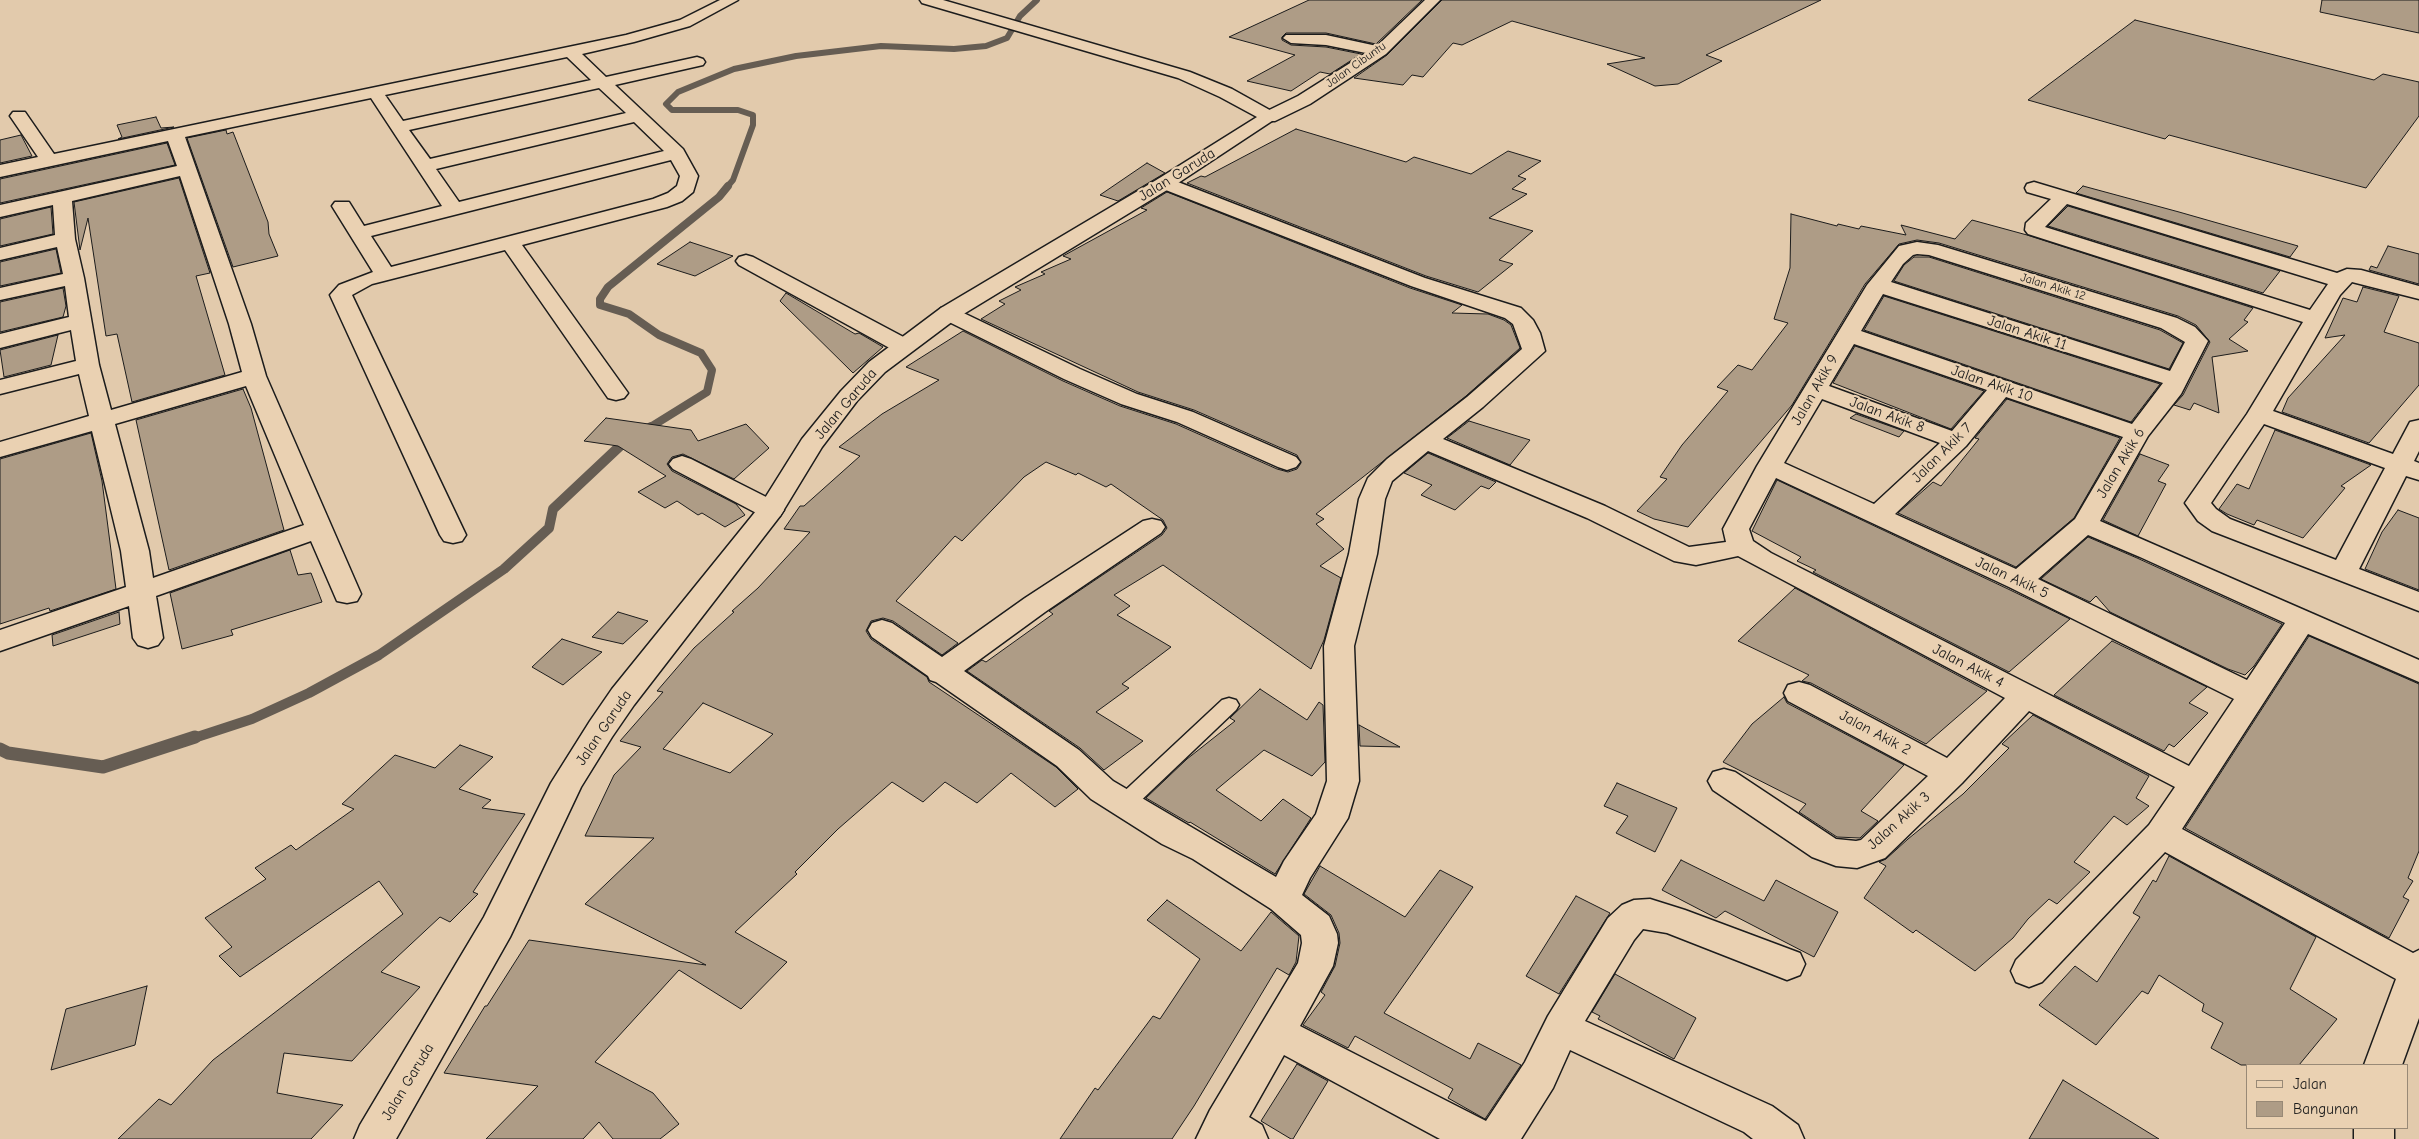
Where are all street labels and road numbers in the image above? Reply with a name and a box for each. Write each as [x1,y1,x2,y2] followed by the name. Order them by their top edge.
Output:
[1323,39,1389,91] street label: Jalan Cibuntu
[1135,144,1219,206] street label: Jalan Garuda
[2019,270,2087,304] street label: Jalan Akik 12
[1985,312,2069,354] street label: Jalan Akik 11
[1788,351,1842,429] street label: Jalan Akik 9
[1949,362,2035,406] street label: Jalan Akik 10
[811,365,881,443] street label: Jalan Garuda
[1847,393,1927,437] street label: Jalan Akik 8
[1908,419,1976,487] street label: Jalan Akik 7
[2093,425,2149,501] street label: Jalan Akik 6
[1973,553,2051,603] street label: Jalan Akik 5
[1929,640,2007,692] street label: Jalan Akik 4
[572,687,636,769] street label: Jalan Garuda
[1836,707,1914,759] street label: Jalan Akik 2
[1864,788,1934,854] street label: Jalan Akik 3
[378,1040,438,1124] street label: Jalan Garuda

